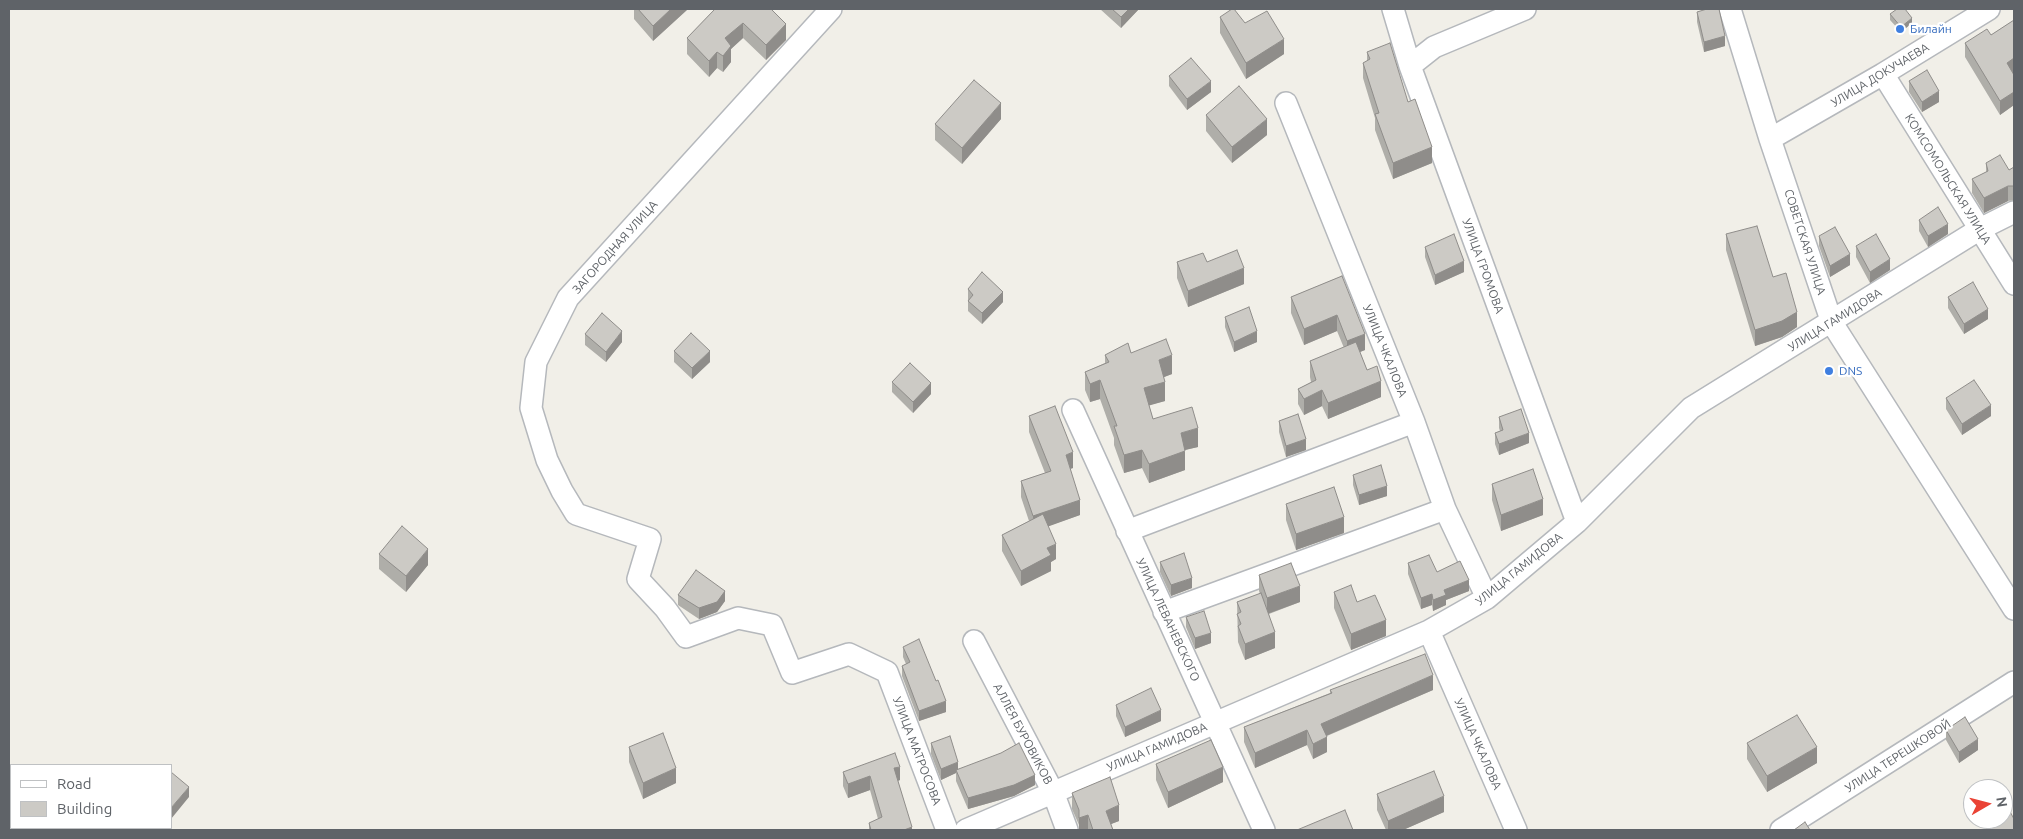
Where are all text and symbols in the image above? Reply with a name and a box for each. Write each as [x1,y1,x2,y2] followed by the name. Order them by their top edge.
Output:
[1910,22,1952,36] place label: Билайн
[1894,23,1906,35] marker: Билайн
[1828,40,1932,110] street label: УЛИЦА ДОКУЧАЕВА
[1902,111,1994,247] street label: КОМСОМОЛЬСКАЯ УЛИЦА
[1781,187,1829,297] street label: СОВЕТСКАЯ УЛИЦА
[569,197,661,297] street label: ЗАГОРОДНАЯ УЛИЦА
[1459,217,1507,315] street label: УЛИЦА ГРОМОВА
[1786,285,1884,355] street label: УЛИЦА ГАМИДОВА
[1360,303,1410,399] street label: УЛИЦА ЧКАЛОВА
[1839,364,1862,378] place label: DNS
[1823,365,1835,377] marker: DNS
[1473,530,1565,608] street label: УЛИЦА ГАМИДОВА
[1133,556,1203,684] street label: УЛИЦА ЛЕВАНЕВСКОГО
[990,681,1056,787] street label: АЛЛЕЯ БУРОВИКОВ
[890,695,944,807] street label: УЛИЦА МАТРОСОВА
[1451,696,1505,792] street label: УЛИЦА ЧКАЛОВА
[1842,716,1954,796] street label: УЛИЦА ТЕРЕШКОВОЙ
[1105,719,1209,775] street label: УЛИЦА ГАМИДОВА
[10,764,172,829] legend
[57,775,92,792] text: Road
[1963,779,2013,829] north arrow
[1993,796,2011,808] text: N
[57,800,112,817] text: Building

